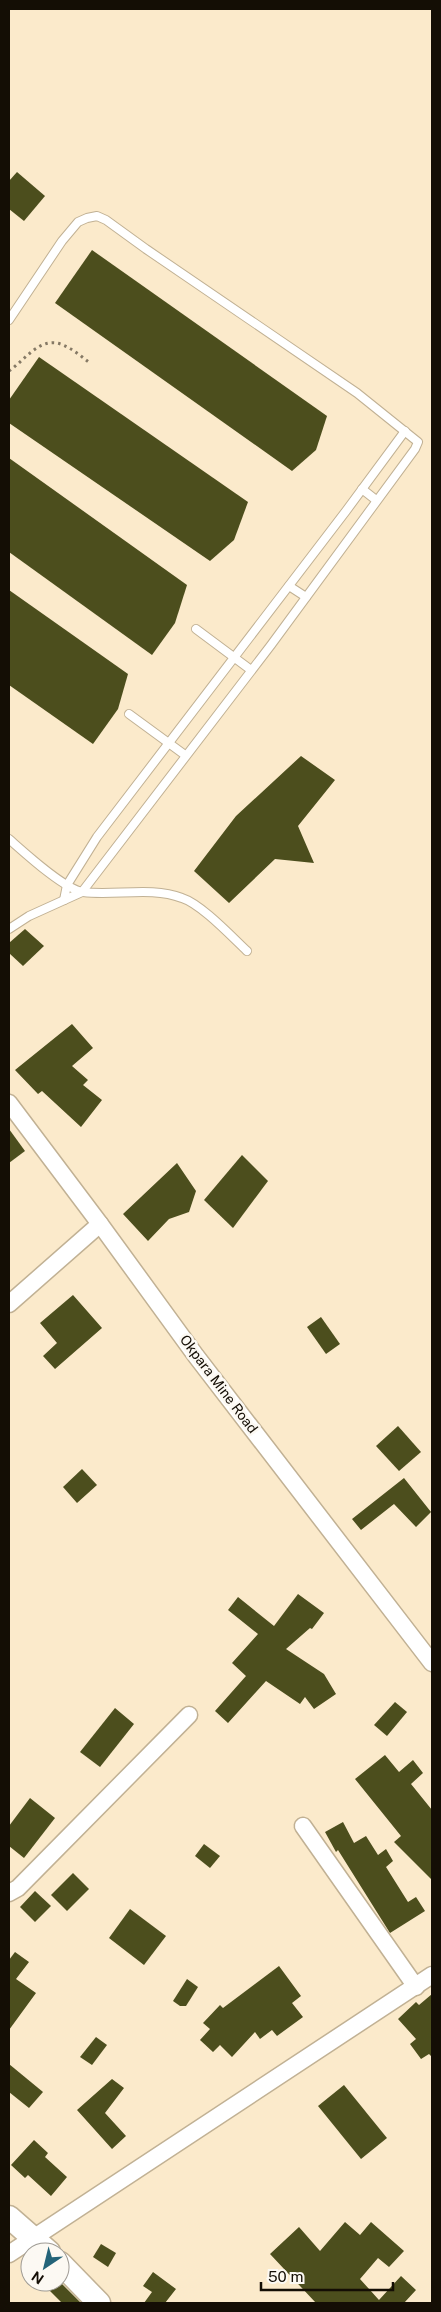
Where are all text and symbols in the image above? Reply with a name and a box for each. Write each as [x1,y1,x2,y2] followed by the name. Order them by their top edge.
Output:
[177,1332,261,1436] street label: Okpara Mine Road
[20,2242,70,2292] north arrow
[261,2260,394,2292] scale bar
[28,2268,47,2287] text: N
[268,2268,303,2285] text: 50 m

